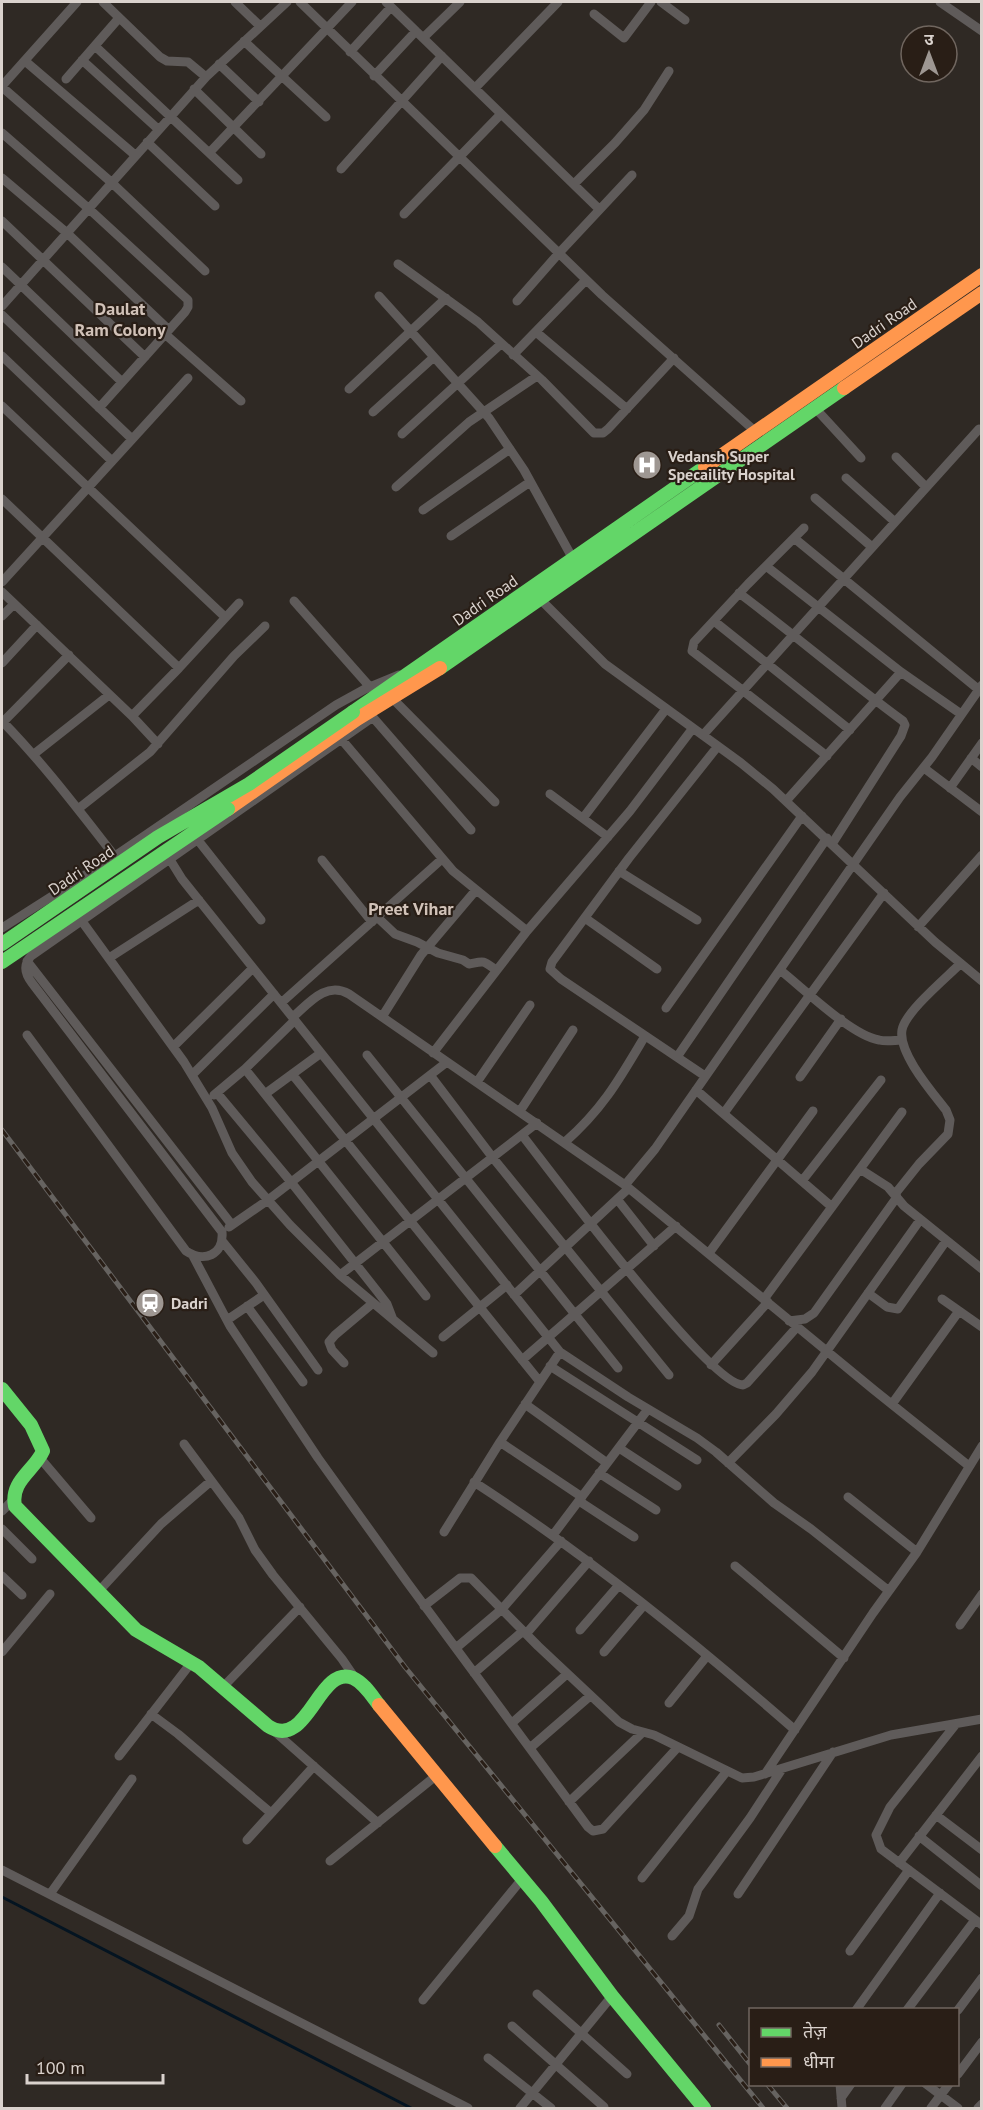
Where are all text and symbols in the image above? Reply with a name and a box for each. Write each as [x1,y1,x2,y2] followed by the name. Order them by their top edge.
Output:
[899,24,959,84] north arrow
[924,29,934,49] text: उ
[848,293,920,353] street label: Dadri Road
[74,297,166,341] district label: Daulat Ram Colony
[667,446,795,484] place label: Vedansh Super Specaility Hospital
[631,449,663,481] hospital icon: Vedansh Super Specaility Hospital
[449,570,521,630] street label: Dadri Road
[44,841,118,899] street label: Dadri Road
[368,897,454,920] district label: Preet Vihar
[134,1287,166,1319] station icon: Dadri
[171,1293,208,1313] place label: Dadri
[749,2008,959,2086] legend
[803,2020,827,2043] text: तेज़
[27,2047,164,2085] scale bar
[803,2050,834,2073] text: धीमा
[36,2056,85,2079] text: 100 m

